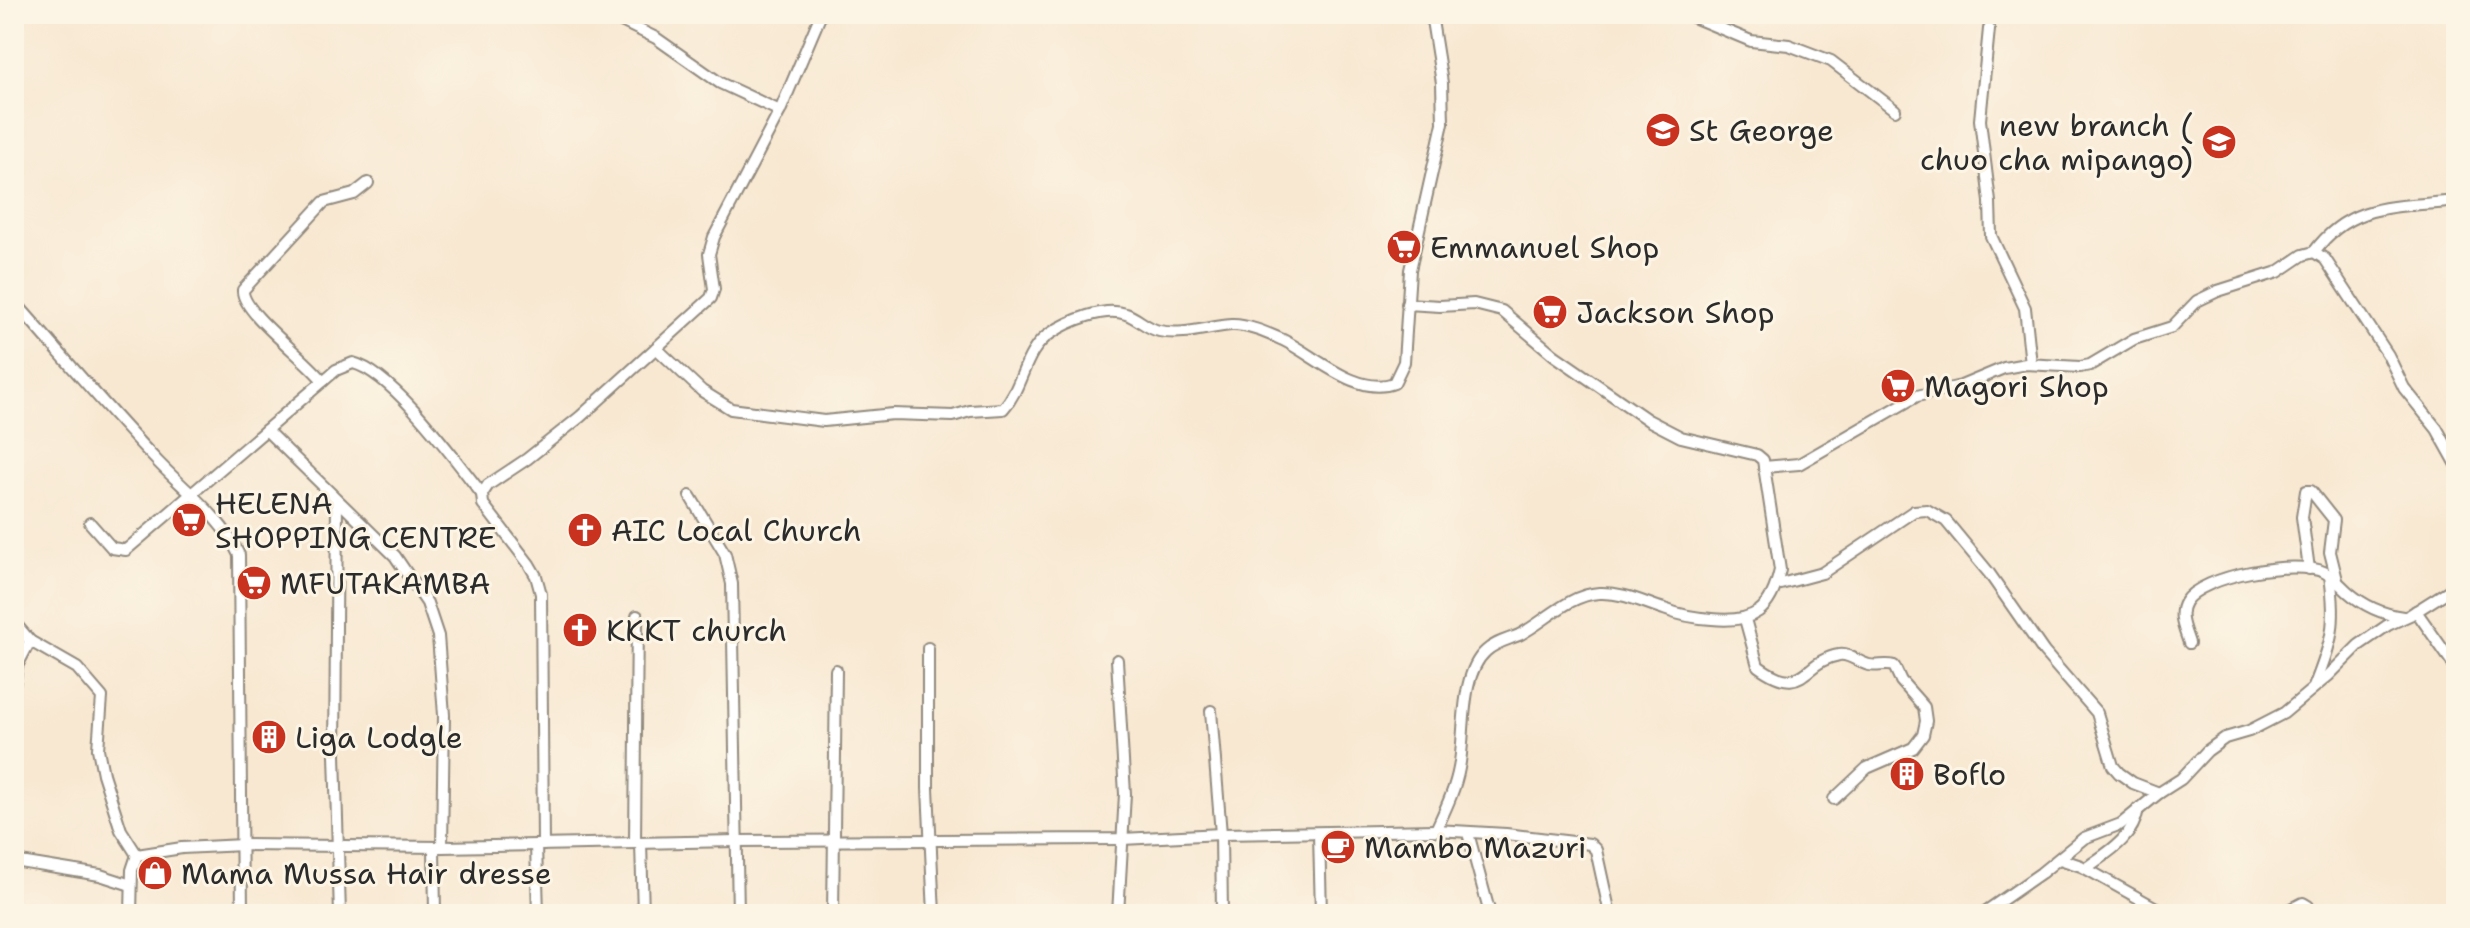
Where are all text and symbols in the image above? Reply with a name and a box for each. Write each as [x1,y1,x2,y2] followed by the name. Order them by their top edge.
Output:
[1920,105,2193,180] place label: new branch ( chuo cha mipango)
[1689,110,1834,151] place label: St George
[1644,111,1682,149] school or university icon: St George
[2200,123,2238,161] school or university icon: new branch ( chuo cha mipango)
[1430,227,1659,268] place label: Emmanuel Shop
[1385,228,1423,266] supermarket icon: Emmanuel Shop
[1576,292,1775,333] place label: Jackson Shop
[1531,293,1569,331] supermarket icon: Jackson Shop
[1924,366,2109,407] place label: Magori Shop
[1879,367,1917,405] supermarket icon: Magori Shop
[215,483,496,558] place label: HELENA SHOPPING CENTRE
[170,501,208,539] supermarket icon: HELENA SHOPPING CENTRE
[611,510,862,551] place label: AIC Local Church
[566,511,604,549] church icon: AIC Local Church
[280,563,491,604] place label: MFUTAKAMBA
[235,564,273,602] supermarket icon: MFUTAKAMBA
[606,610,787,651] place label: KKKT church
[561,611,599,649] church icon: KKKT church
[295,717,463,758] place label: Liga Lodgle
[250,718,288,756] building icon: Liga Lodgle
[1933,754,2006,795] place label: Boflo
[1888,755,1926,793] building icon: Boflo
[1364,827,1587,868] place label: Mambo Mazuri
[1319,828,1357,866] cafe icon: Mambo Mazuri
[181,853,552,894] place label: Mama Mussa Hair dresse
[136,854,174,892] shop icon: Mama Mussa Hair dresse

